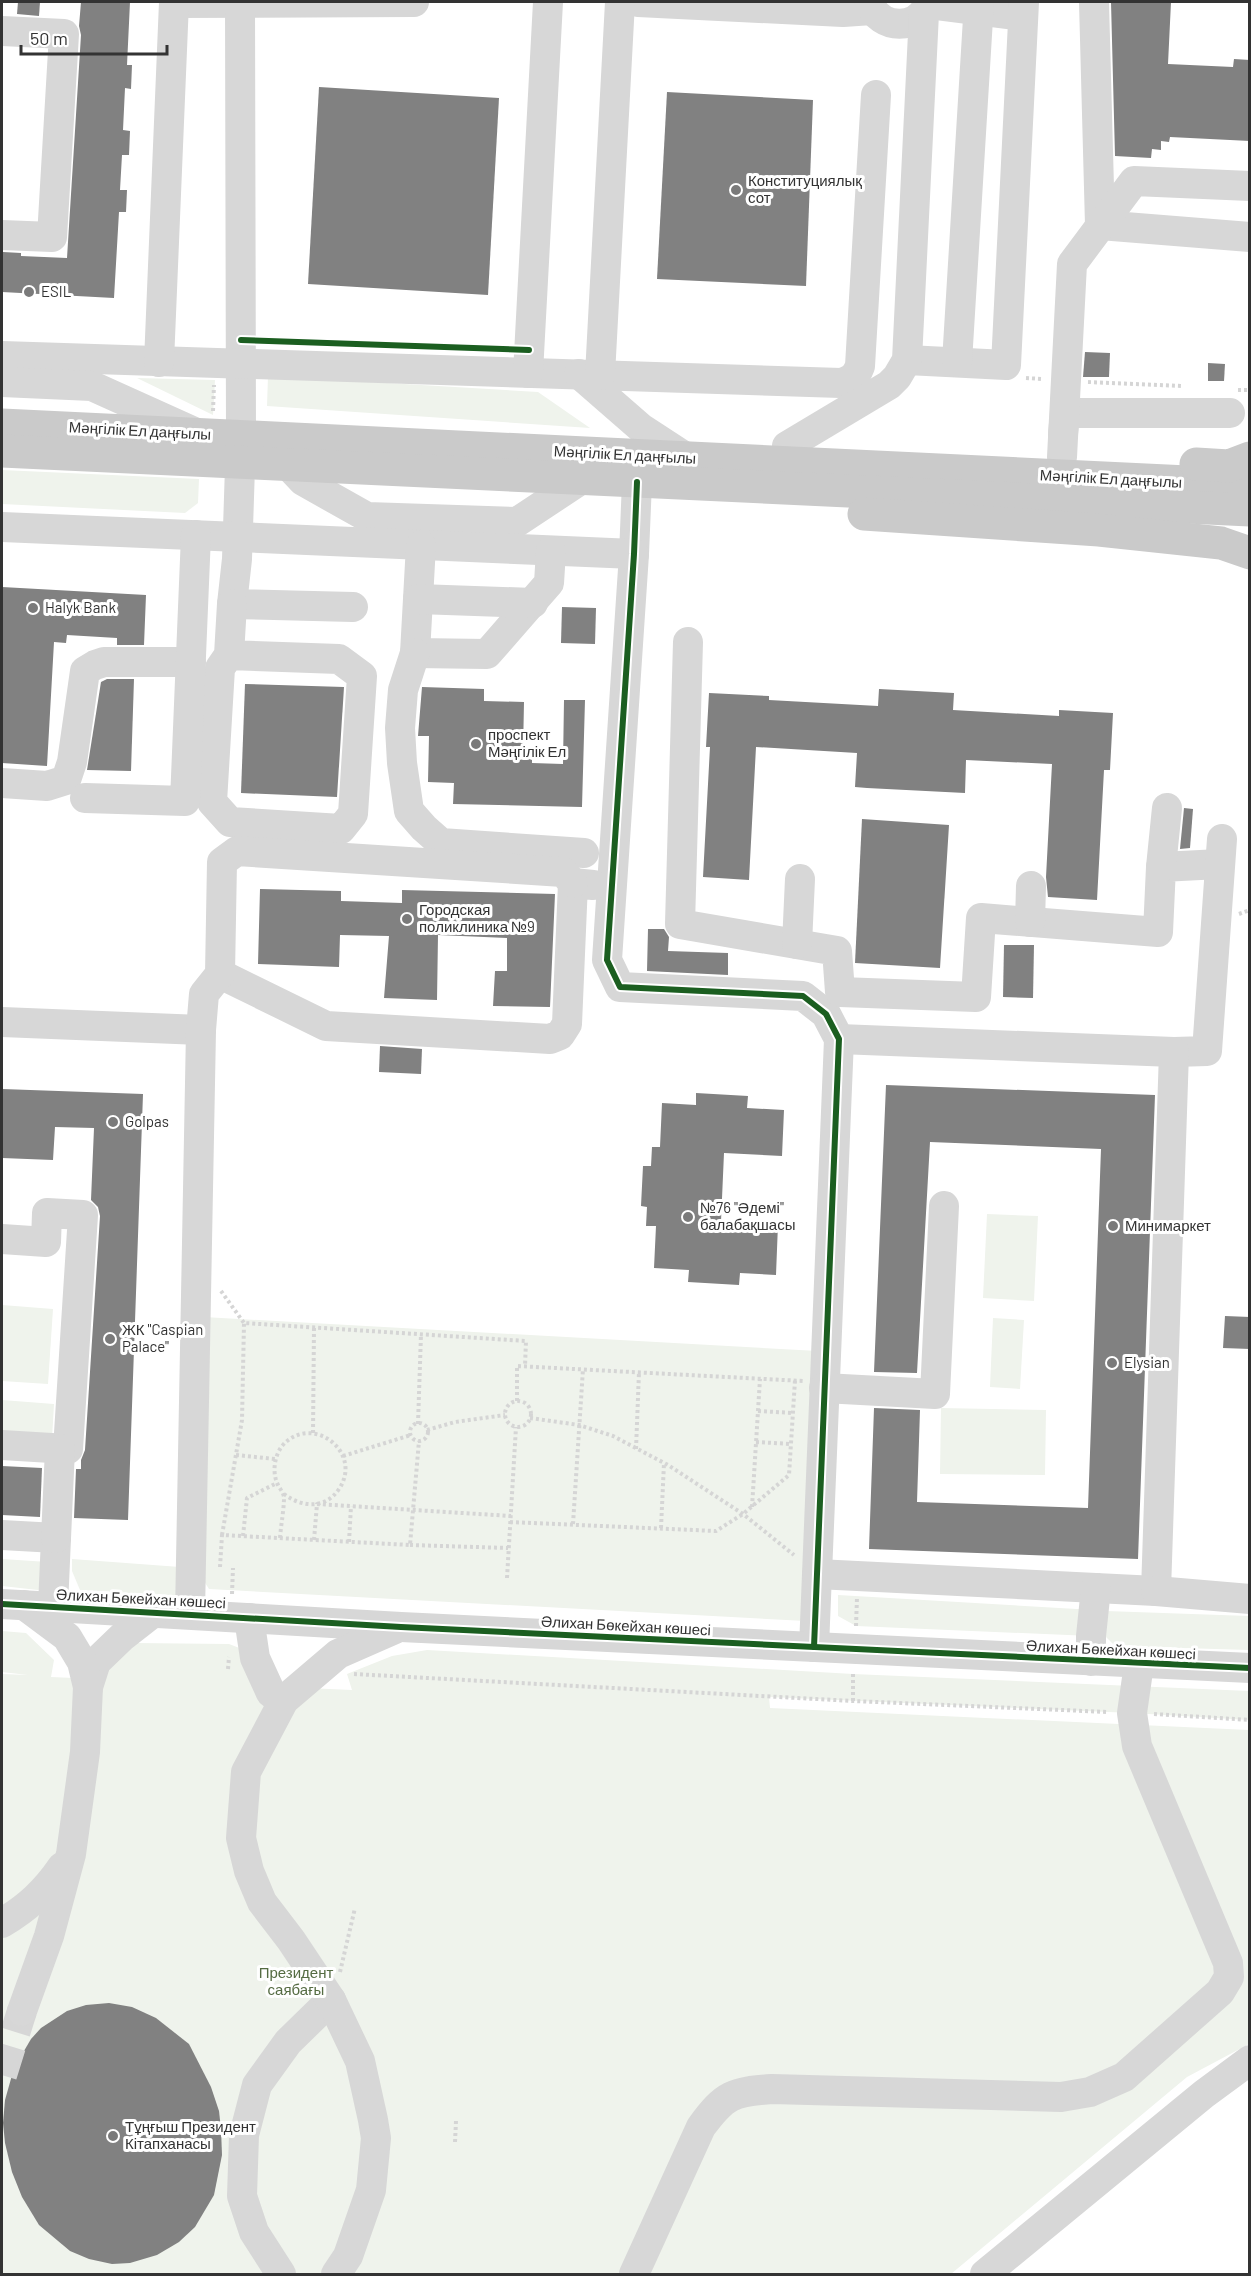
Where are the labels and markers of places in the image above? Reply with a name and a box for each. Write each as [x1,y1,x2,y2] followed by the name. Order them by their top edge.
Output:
[748,171,862,206] place label: Конституциялық сот
[729,183,743,197] marker: Конституциялық сот
[41,282,71,300] place label: ESIL
[22,285,36,299] marker: ESIL
[45,598,116,616] place label: Halyk Bank
[26,601,40,615] marker: Halyk Bank
[488,725,566,760] place label: проспект Мәңгілік Ел
[469,737,483,751] marker: проспект Мәңгілік Ел
[419,900,535,935] place label: Городская поликлиника №9
[400,912,414,926] marker: Городская поликлиника №9
[125,1112,169,1130] place label: Golpas
[106,1115,120,1129] marker: Golpas
[700,1198,796,1233] place label: №76 "Әдемі" балабақшасы
[681,1210,695,1224] marker: №76 "Әдемі" балабақшасы
[1125,1216,1211,1234] place label: Минимаркет
[1106,1219,1120,1233] marker: Минимаркет
[122,1320,203,1355] place label: ЖК "Caspian Palace"
[103,1332,117,1346] marker: ЖК "Caspian Palace"
[1124,1353,1170,1371] place label: Elysian
[1105,1356,1119,1370] marker: Elysian
[125,2117,256,2152] place label: Тұңғыш Президент Кітапханасы
[106,2129,120,2143] marker: Тұңғыш Президент Кітапханасы

